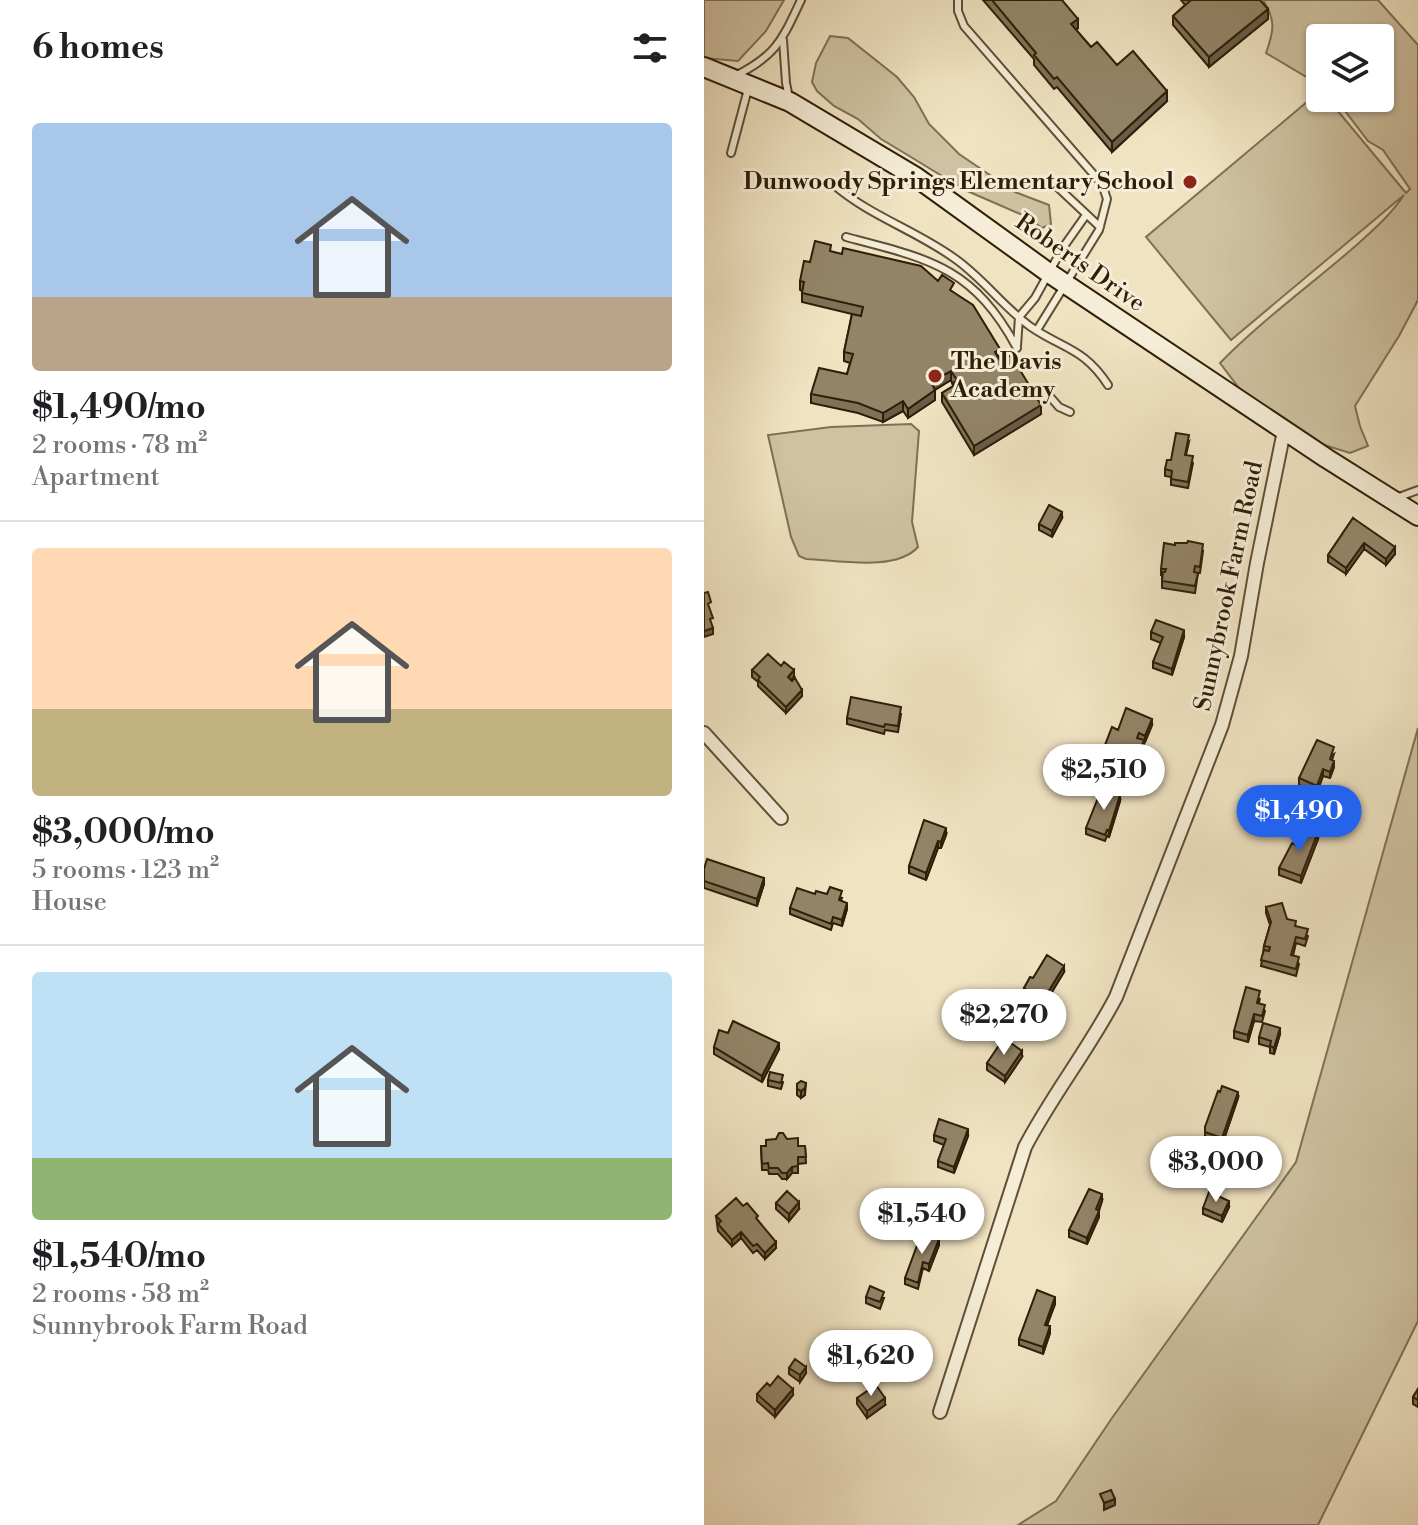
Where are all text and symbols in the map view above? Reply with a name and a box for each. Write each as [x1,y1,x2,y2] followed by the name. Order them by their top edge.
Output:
[1306,24,1394,112] map controls
[1306,24,1394,112] button: layers
[628,26,672,70] icon: filters
[32,27,164,69] text: 6 homes
[743,167,1174,197] place label: Dunwoody Springs Elementary School
[1181,173,1199,191] marker: Dunwoody Springs Elementary School
[280,175,424,319] icon: home
[1009,207,1151,319] street label: Roberts Drive
[950,347,1061,405] place label: The Davis Academy
[926,367,944,385] marker: The Davis Academy
[32,387,206,429] text: $1,490/mo
[32,429,207,461] text: 2 rooms · 78 m²
[1188,458,1270,714] street label: Sunnybrook Farm Road
[32,461,160,493] text: Apartment
[280,600,424,744] icon: home
[1039,744,1169,812] pin: $2,510
[1061,754,1147,786] text: $2,510
[1234,785,1364,853] pin: $1,490
[1255,795,1343,827] text: $1,490
[32,812,215,854] text: $3,000/mo
[32,854,219,886] text: 5 rooms · 123 m²
[32,886,107,918] text: House
[939,989,1069,1057] pin: $2,270
[959,999,1049,1031] text: $2,270
[280,1024,424,1168] icon: home
[1151,1136,1281,1204] pin: $3,000
[1168,1146,1264,1178] text: $3,000
[857,1188,987,1256] pin: $1,540
[877,1198,967,1230] text: $1,540
[32,1236,206,1278] text: $1,540/mo
[32,1278,209,1310] text: 2 rooms · 58 m²
[32,1310,308,1342] text: Sunnybrook Farm Road
[806,1330,936,1398] pin: $1,620
[827,1340,915,1372] text: $1,620

